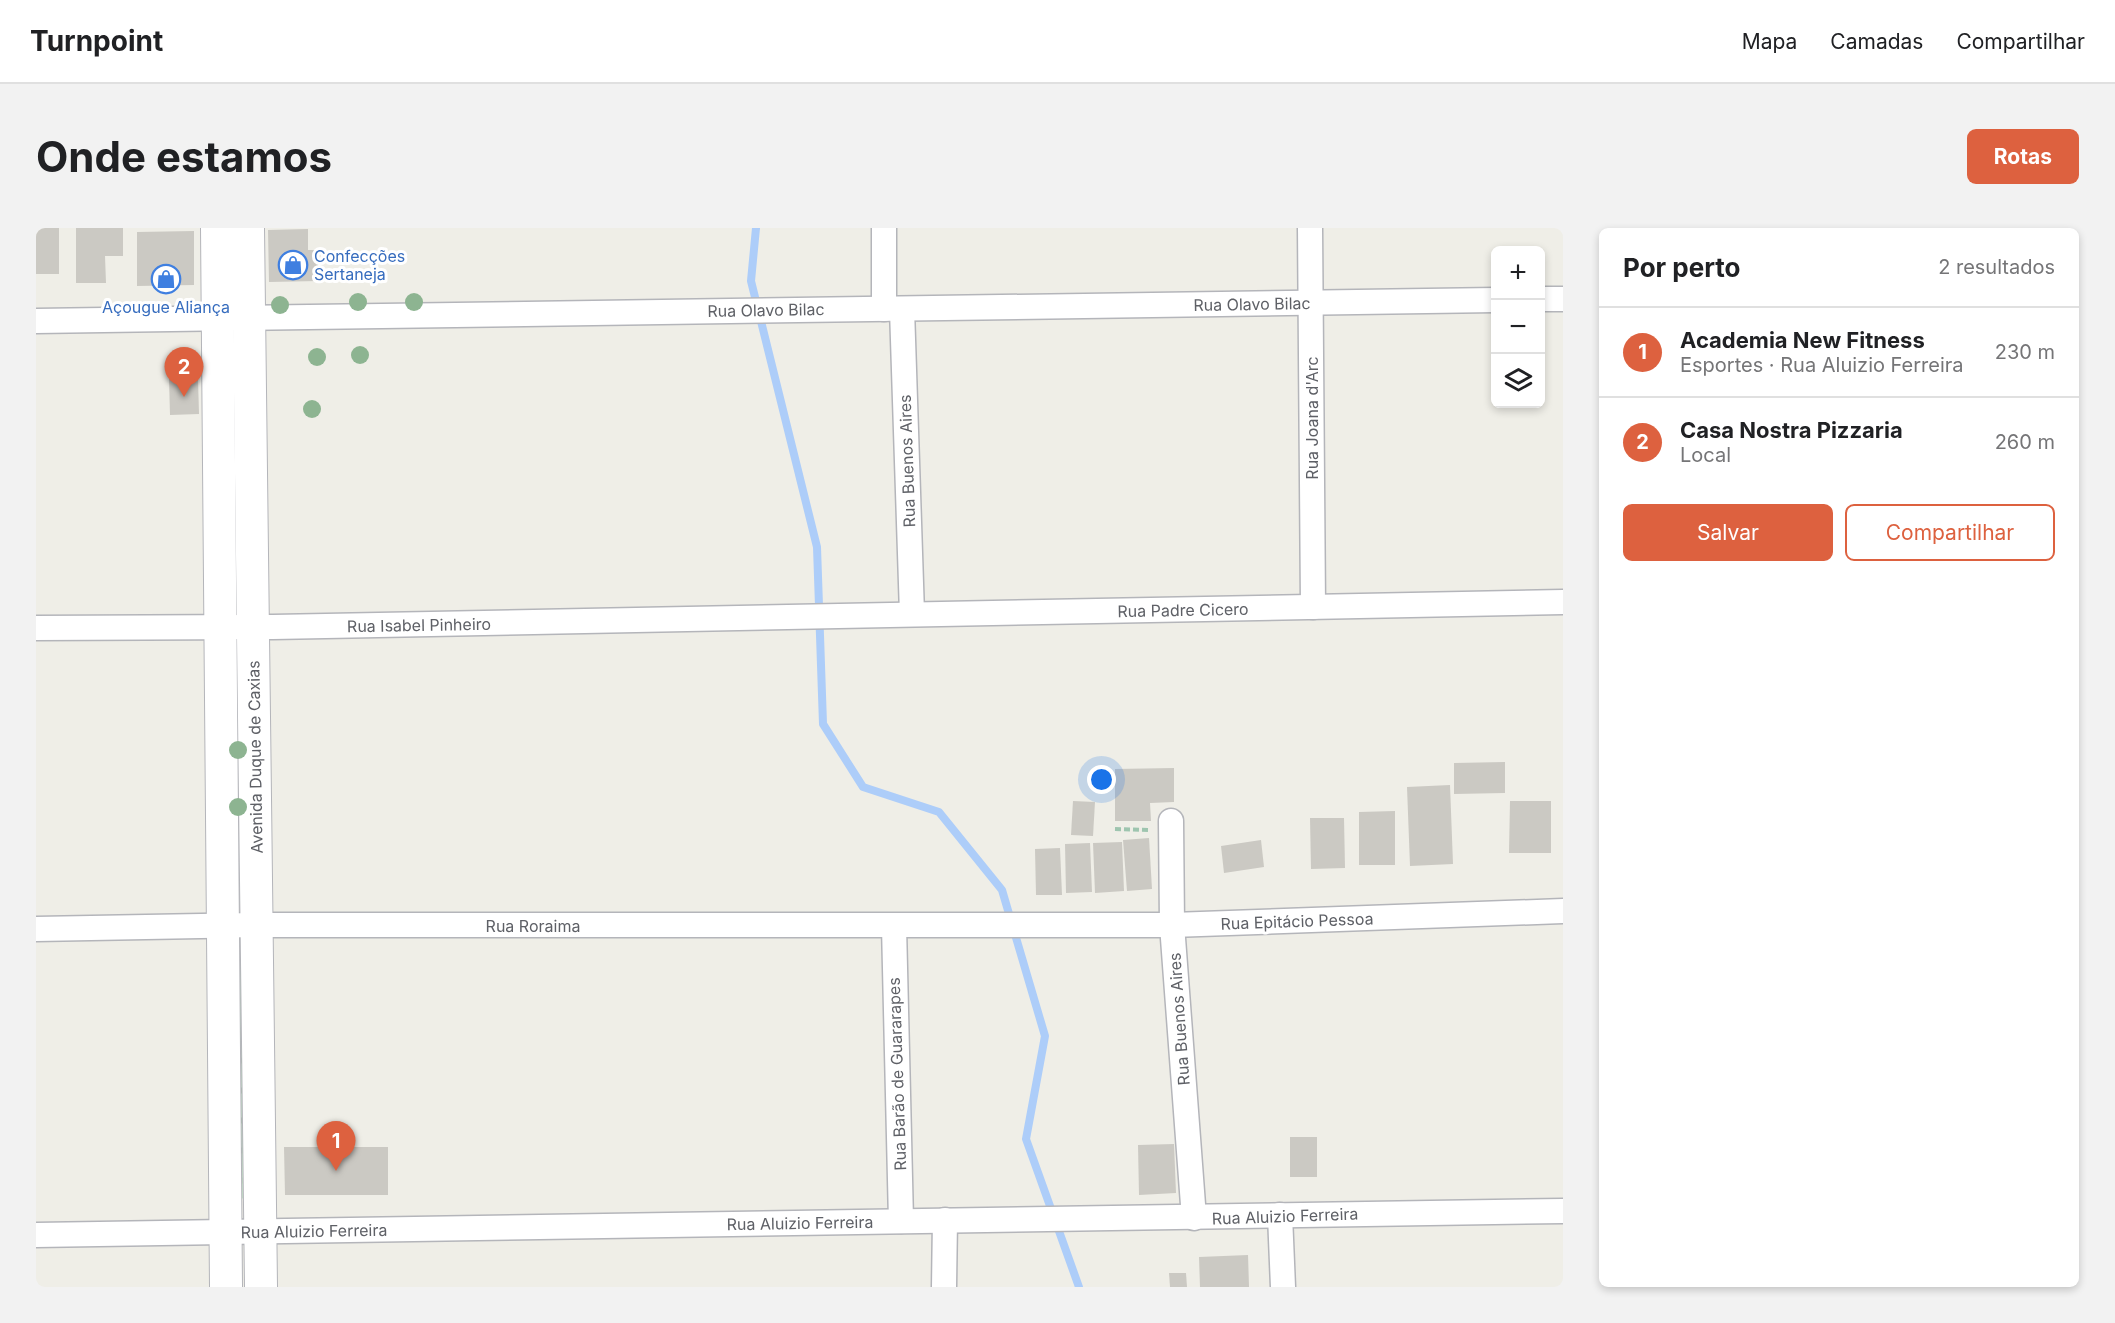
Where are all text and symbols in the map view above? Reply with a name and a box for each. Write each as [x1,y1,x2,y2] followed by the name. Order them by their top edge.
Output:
[30,24,163,58] text: Turnpoint
[1742,29,1797,54] text: Mapa
[1830,29,1923,54] text: Camadas
[1956,29,2085,54] text: Compartilhar
[1967,129,2079,184] button: Rotas
[36,131,332,182] text: Onde estamos
[314,246,405,284] place label: Confecções Sertaneja
[1491,246,1545,408] map controls
[1491,246,1545,300] button: +
[277,249,309,281] shop icon: Confecções Sertaneja
[1623,252,1741,283] text: Por perto
[1938,255,2055,279] text: 2 resultados
[150,263,182,295] shop icon: Açougue Aliança
[1193,293,1311,315] street label: Rua Olavo Bilac
[102,297,230,317] place label: Açougue Aliança
[707,299,825,321] street label: Rua Olavo Bilac
[1491,300,1545,354] button: −
[1680,327,1925,353] text: Academia New Fitness
[1638,340,1647,364] text: 1
[1995,340,2055,364] text: 230 m
[164,348,204,397] pin: 2
[1680,353,1964,377] text: Esportes · Rua Aluizio Ferreira
[1491,354,1545,408] button: layers
[1302,356,1322,480] street label: Rua Joana d'Arc
[895,394,919,528] street label: Rua Buenos Aires
[1680,417,1903,443] text: Casa Nostra Pizzaria
[1636,430,1649,454] text: 2
[1995,430,2055,454] text: 260 m
[1680,443,1731,467] text: Local
[1623,504,1833,561] button: Salvar
[1845,504,2055,561] button: Compartilhar
[1117,599,1249,621] street label: Rua Padre Cicero
[347,614,491,636] street label: Rua Isabel Pinheiro
[243,660,267,854] street label: Avenida Duque de Caxias
[1087,765,1116,794] your location
[1220,908,1374,934] street label: Rua Epitácio Pessoa
[486,916,580,936] street label: Rua Roraima
[1164,952,1194,1086] street label: Rua Buenos Aires
[884,977,910,1171] street label: Rua Barão de Guararapes
[316,1122,356,1171] pin: 1
[1211,1203,1359,1229] street label: Rua Aluizio Ferreira
[726,1212,874,1234] street label: Rua Aluizio Ferreira
[240,1220,388,1242] street label: Rua Aluizio Ferreira

